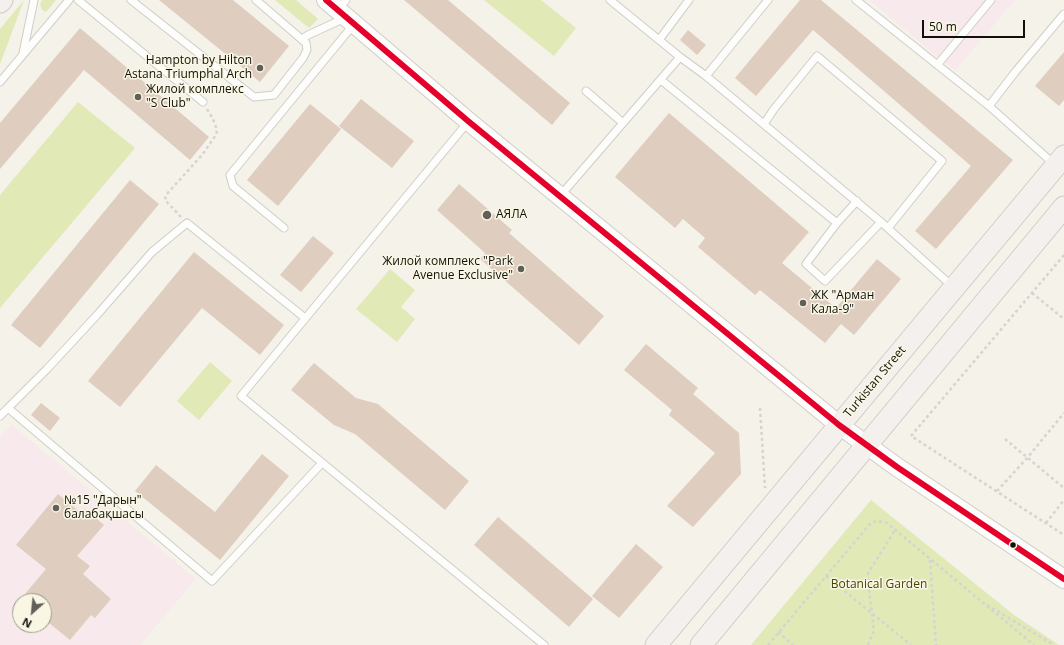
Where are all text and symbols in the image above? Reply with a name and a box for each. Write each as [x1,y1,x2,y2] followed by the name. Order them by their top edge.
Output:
[924,12,1027,38] scale bar
[929,18,957,35] text: 50 m
[124,54,252,82] place label: Hampton by Hilton Astana Triumphal Arch
[255,63,265,73] marker: Hampton by Hilton Astana Triumphal Arch
[146,83,244,111] place label: Жилой комплекс "S Club"
[133,92,143,102] marker: Жилой комплекс "S Club"
[496,208,527,222] place label: АЯЛА
[481,209,493,221] marker: АЯЛА
[382,255,513,283] place label: Жилой комплекс "Park Avenue Exclusive"
[516,264,526,274] marker: Жилой комплекс "Park Avenue Exclusive"
[811,289,874,317] place label: ЖК "Арман Кала-9"
[798,298,808,308] marker: ЖК "Арман Кала-9"
[841,343,909,421] street label: Turkistan Street
[64,494,144,522] place label: №15 "Дарын" балабақшасы
[51,503,61,513] marker: №15 "Дарын" балабақшасы
[1008,540,1018,550] unlabelled marker
[831,578,927,592] park label: Botanical Garden
[12,593,52,633] north arrow
[19,615,34,632] text: N

